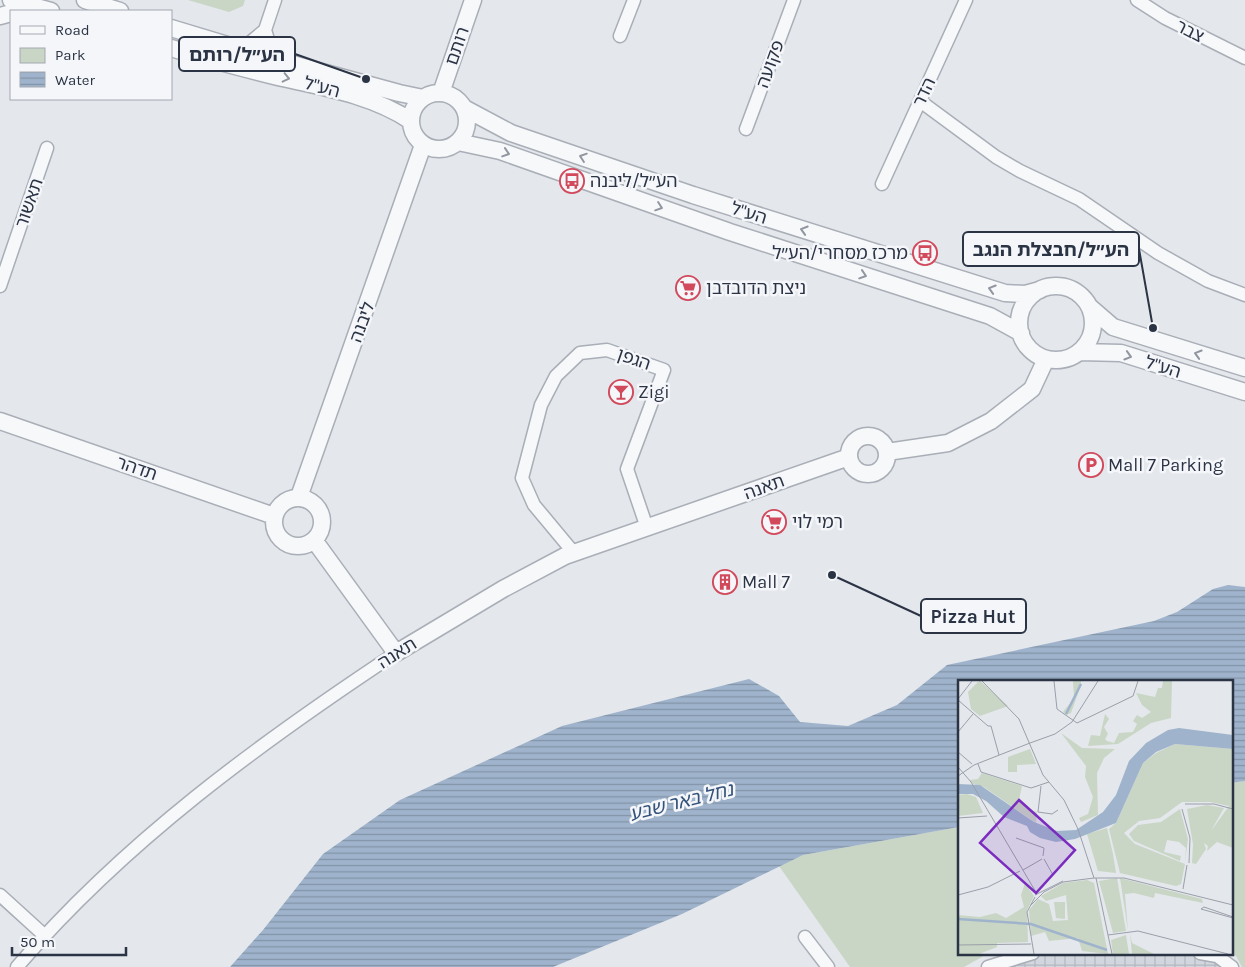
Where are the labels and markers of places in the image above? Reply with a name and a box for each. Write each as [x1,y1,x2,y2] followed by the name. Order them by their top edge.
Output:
[179,37,295,71] callout: הע״ל/רותם
[559,168,585,194] bus stop icon: הע״ל/ליבנה
[590,170,678,192] place label: הע״ל/ליבנה
[963,232,1139,266] callout: הע״ל/חבצלת הנגב
[912,240,938,266] bus stop icon: מרכז מסחרי/הע״ל
[772,242,908,264] place label: מרכז מסחרי/הע״ל
[675,275,701,301] supermarket icon: ניצת הדובדבן
[706,277,806,299] place label: ניצת הדובדבן
[608,379,634,405] bar icon: Zigi
[638,381,670,403] place label: Zigi
[1078,452,1104,478] parking icon: Mall 7 Parking
[1108,454,1223,476] place label: Mall 7 Parking
[761,509,787,535] supermarket icon: רמי לוי
[792,511,843,533] place label: רמי לוי
[712,569,738,595] building icon: Mall 7
[742,571,791,593] place label: Mall 7
[921,599,1026,633] callout: Pizza Hut

